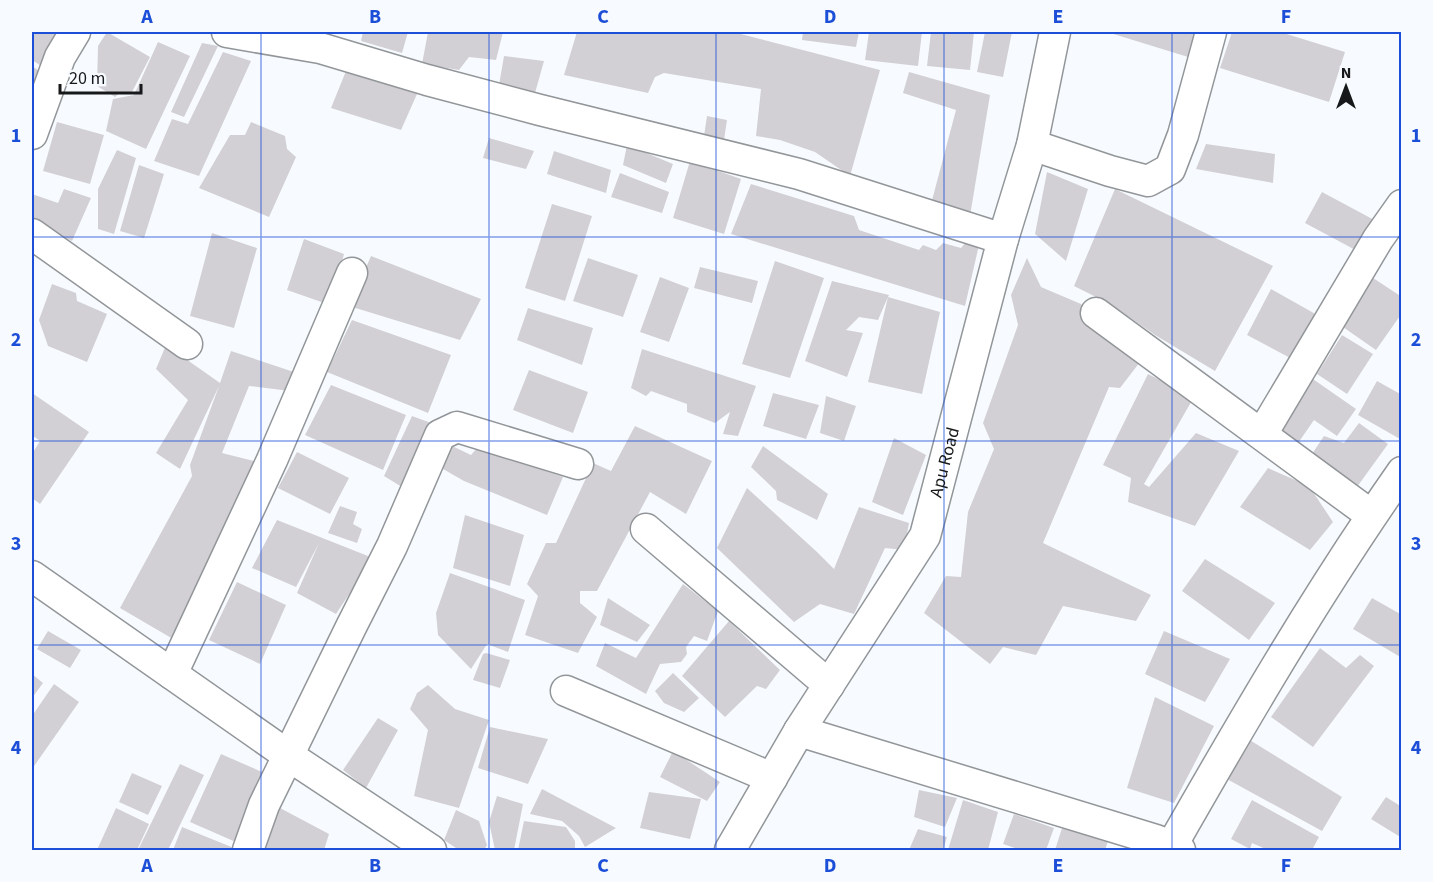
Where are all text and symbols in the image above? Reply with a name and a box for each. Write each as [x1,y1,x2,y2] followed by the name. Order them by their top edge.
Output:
[140,3,153,31] text: A
[369,3,381,31] text: B
[597,3,609,31] text: C
[824,3,836,31] text: D
[1053,3,1063,31] text: E
[1281,3,1291,31] text: F
[60,57,141,95] scale bar
[1316,57,1376,117] north arrow
[1341,62,1351,84] text: N
[69,66,105,91] text: 20 m
[11,122,21,150] text: 1
[1411,122,1421,150] text: 1
[11,326,21,354] text: 2
[1411,326,1421,354] text: 2
[924,424,966,500] street label: Apu Road
[11,530,21,558] text: 3
[1411,530,1421,558] text: 3
[11,734,22,762] text: 4
[1411,734,1422,762] text: 4
[140,852,153,880] text: A
[369,852,381,880] text: B
[597,852,609,880] text: C
[824,852,836,880] text: D
[1053,852,1063,880] text: E
[1281,852,1291,880] text: F

